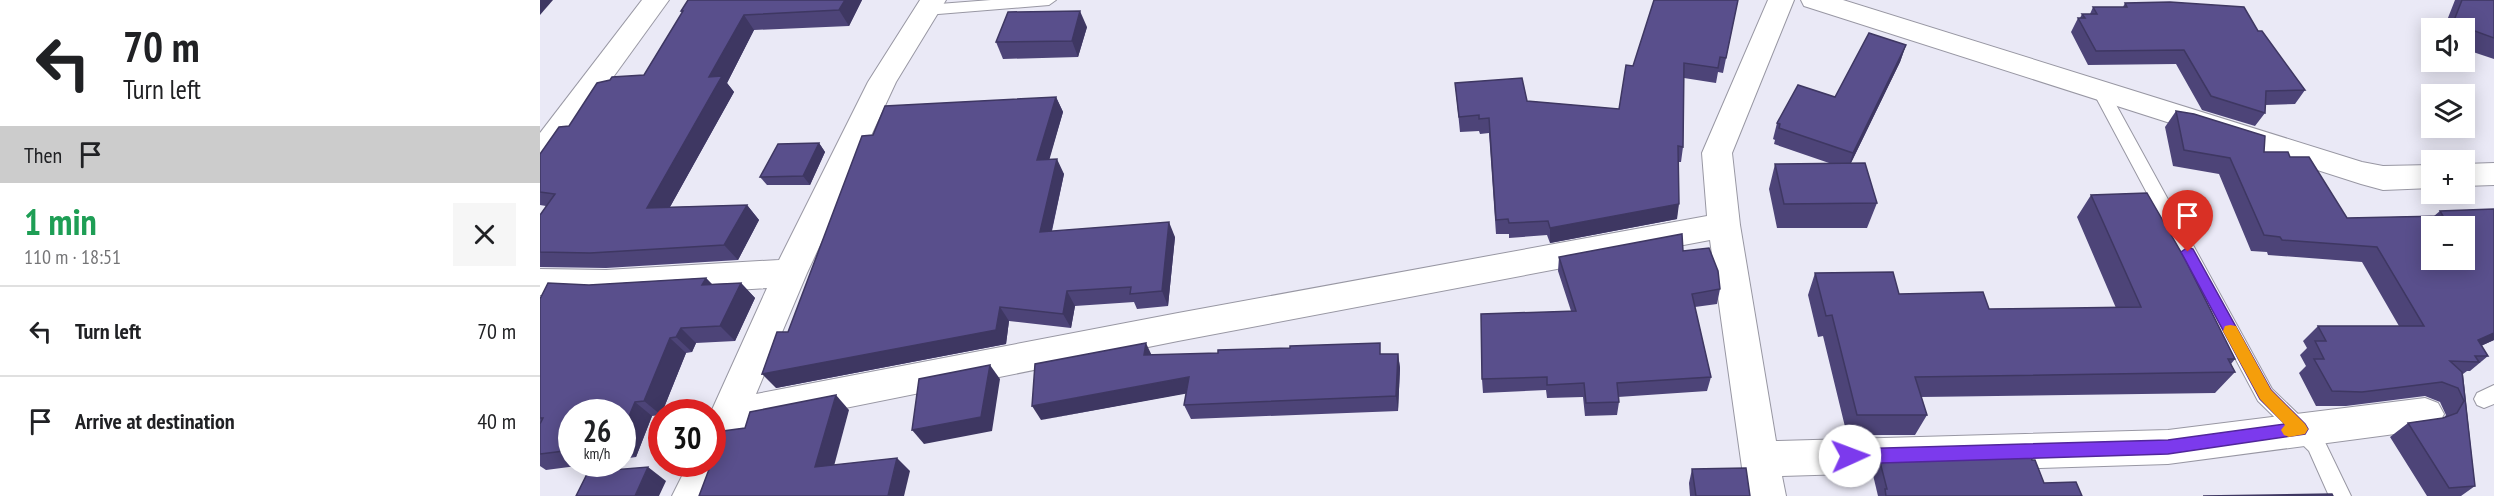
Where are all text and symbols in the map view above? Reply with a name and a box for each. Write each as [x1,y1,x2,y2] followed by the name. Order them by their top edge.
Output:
[2421,18,2475,270] map controls
[2421,18,2475,72] button: sound
[123,19,200,74] text: 70 m
[24,24,102,102] icon: left
[123,72,201,106] text: Turn left
[2421,84,2475,138] button: layers
[74,138,107,171] icon: arrive
[24,141,62,169] text: Then
[2421,150,2475,204] button: +
[2162,190,2213,252] pin
[24,198,97,245] text: 1 min
[2171,199,2204,232] icon: arrive
[453,203,516,266] button: close
[2421,216,2475,270] button: −
[24,244,121,270] text: 110 m · 18:51
[24,315,57,348] icon: left
[75,317,141,345] text: Turn left
[477,317,516,345] text: 70 m
[648,399,726,477] speed limit sign: 30
[24,405,57,438] icon: arrive
[75,407,235,435] text: Arrive at destination
[477,407,516,435] text: 40 m
[583,411,611,450] text: 26
[1818,424,1882,488] position arrow
[584,444,610,463] text: km/h

